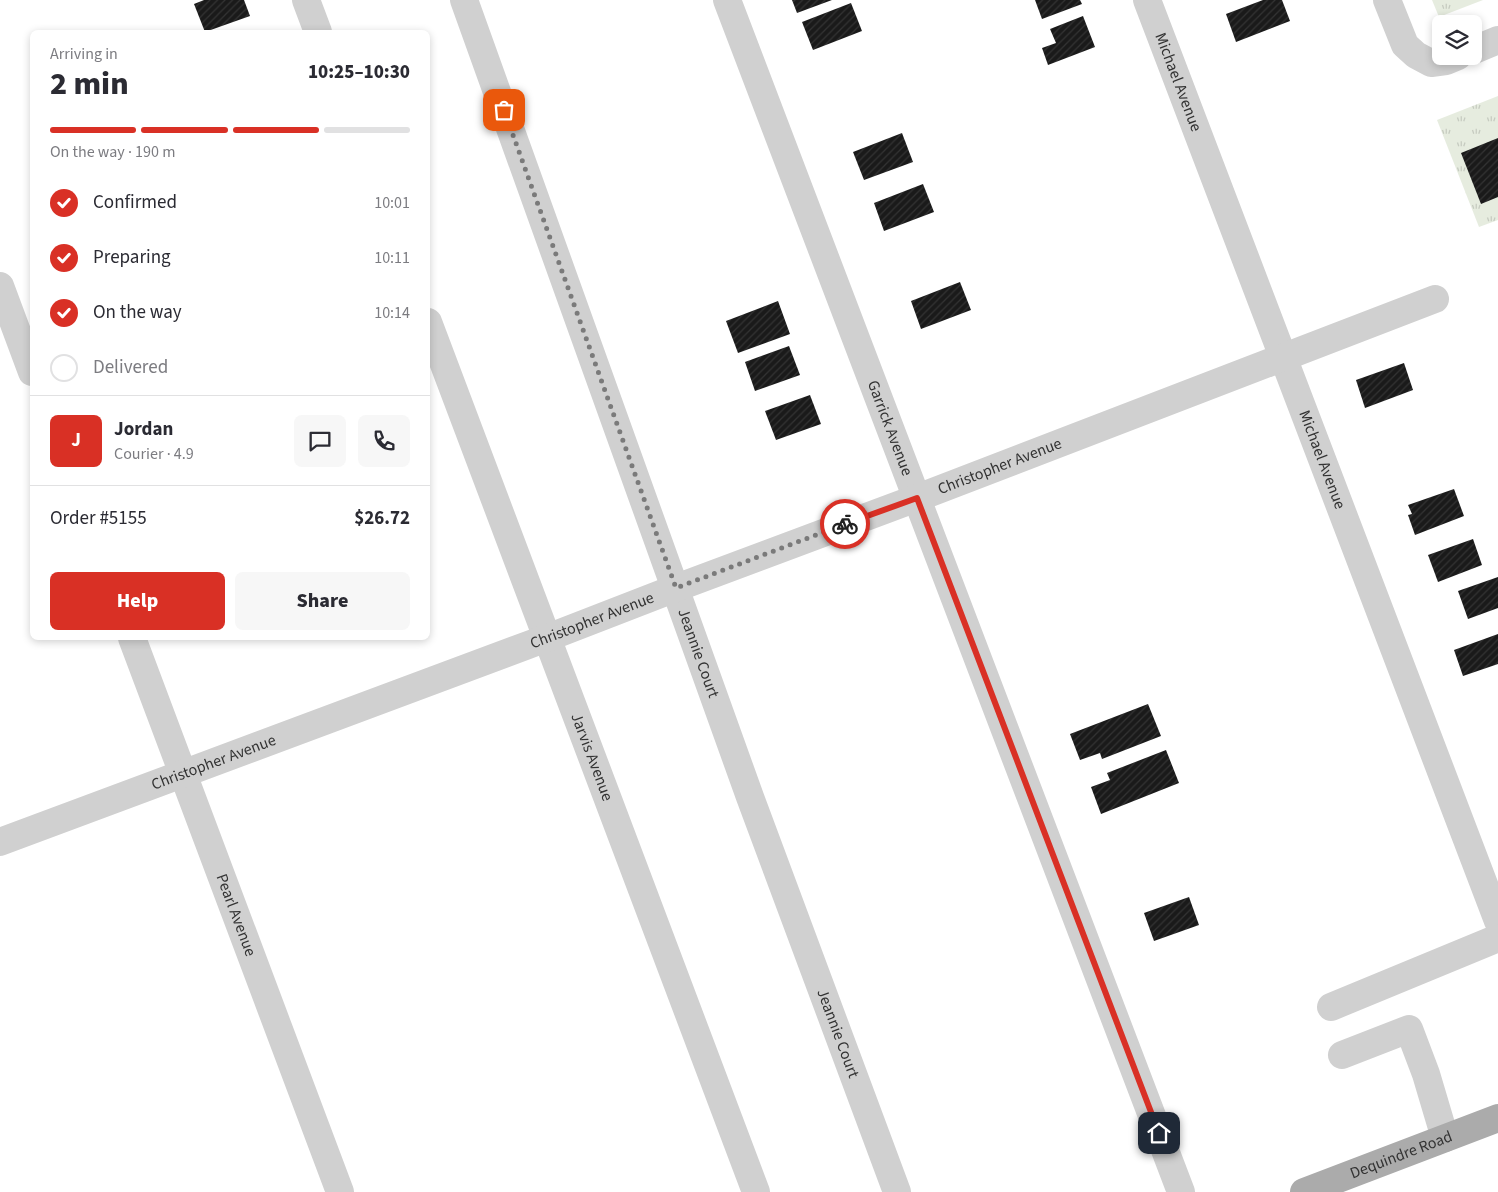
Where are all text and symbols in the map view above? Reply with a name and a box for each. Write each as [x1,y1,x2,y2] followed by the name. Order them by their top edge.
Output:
[1432,15,1482,65] map controls
[1432,15,1482,65] button: layers
[1149,30,1207,135] street label: Michael Avenue
[50,43,118,65] text: Arriving in
[308,59,410,86] text: 10:25–10:30
[50,61,129,107] text: 2 min
[483,89,525,131] pin
[490,96,518,124] icon: bag
[50,141,175,163] text: On the way · 190 m
[50,189,78,217] icon: check
[93,189,177,216] text: Confirmed
[374,192,410,214] text: 10:01
[50,244,78,272] icon: check
[93,244,171,271] text: Preparing
[374,247,410,269] text: 10:11
[50,299,78,327] icon: check
[93,299,182,326] text: On the way
[374,302,410,324] text: 10:14
[93,354,168,381] text: Delivered
[862,377,918,479] street label: Garrick Avenue
[1293,407,1351,512] street label: Michael Avenue
[294,415,346,467] button: chat
[358,415,410,467] button: phone
[114,416,173,443] text: Jordan
[71,427,81,454] text: J
[934,432,1065,500] street label: Christopher Avenue
[114,443,194,465] text: Courier · 4.9
[820,499,870,549] courier
[50,505,147,532] text: Order #5155
[354,505,410,532] text: $26.72
[831,510,859,538] icon: bike
[50,572,225,630] button: Help
[235,572,410,630] button: Share
[527,587,657,654] street label: Christopher Avenue
[672,605,725,702] street label: Jeannie Court
[565,710,619,804] street label: Jarvis Avenue
[148,729,279,796] street label: Christopher Avenue
[211,871,262,960] street label: Pearl Avenue
[811,986,865,1082] street label: Jeannie Court
[1138,1112,1180,1154] pin
[1145,1119,1173,1147] icon: home
[1347,1125,1456,1184] street label: Dequindre Road

